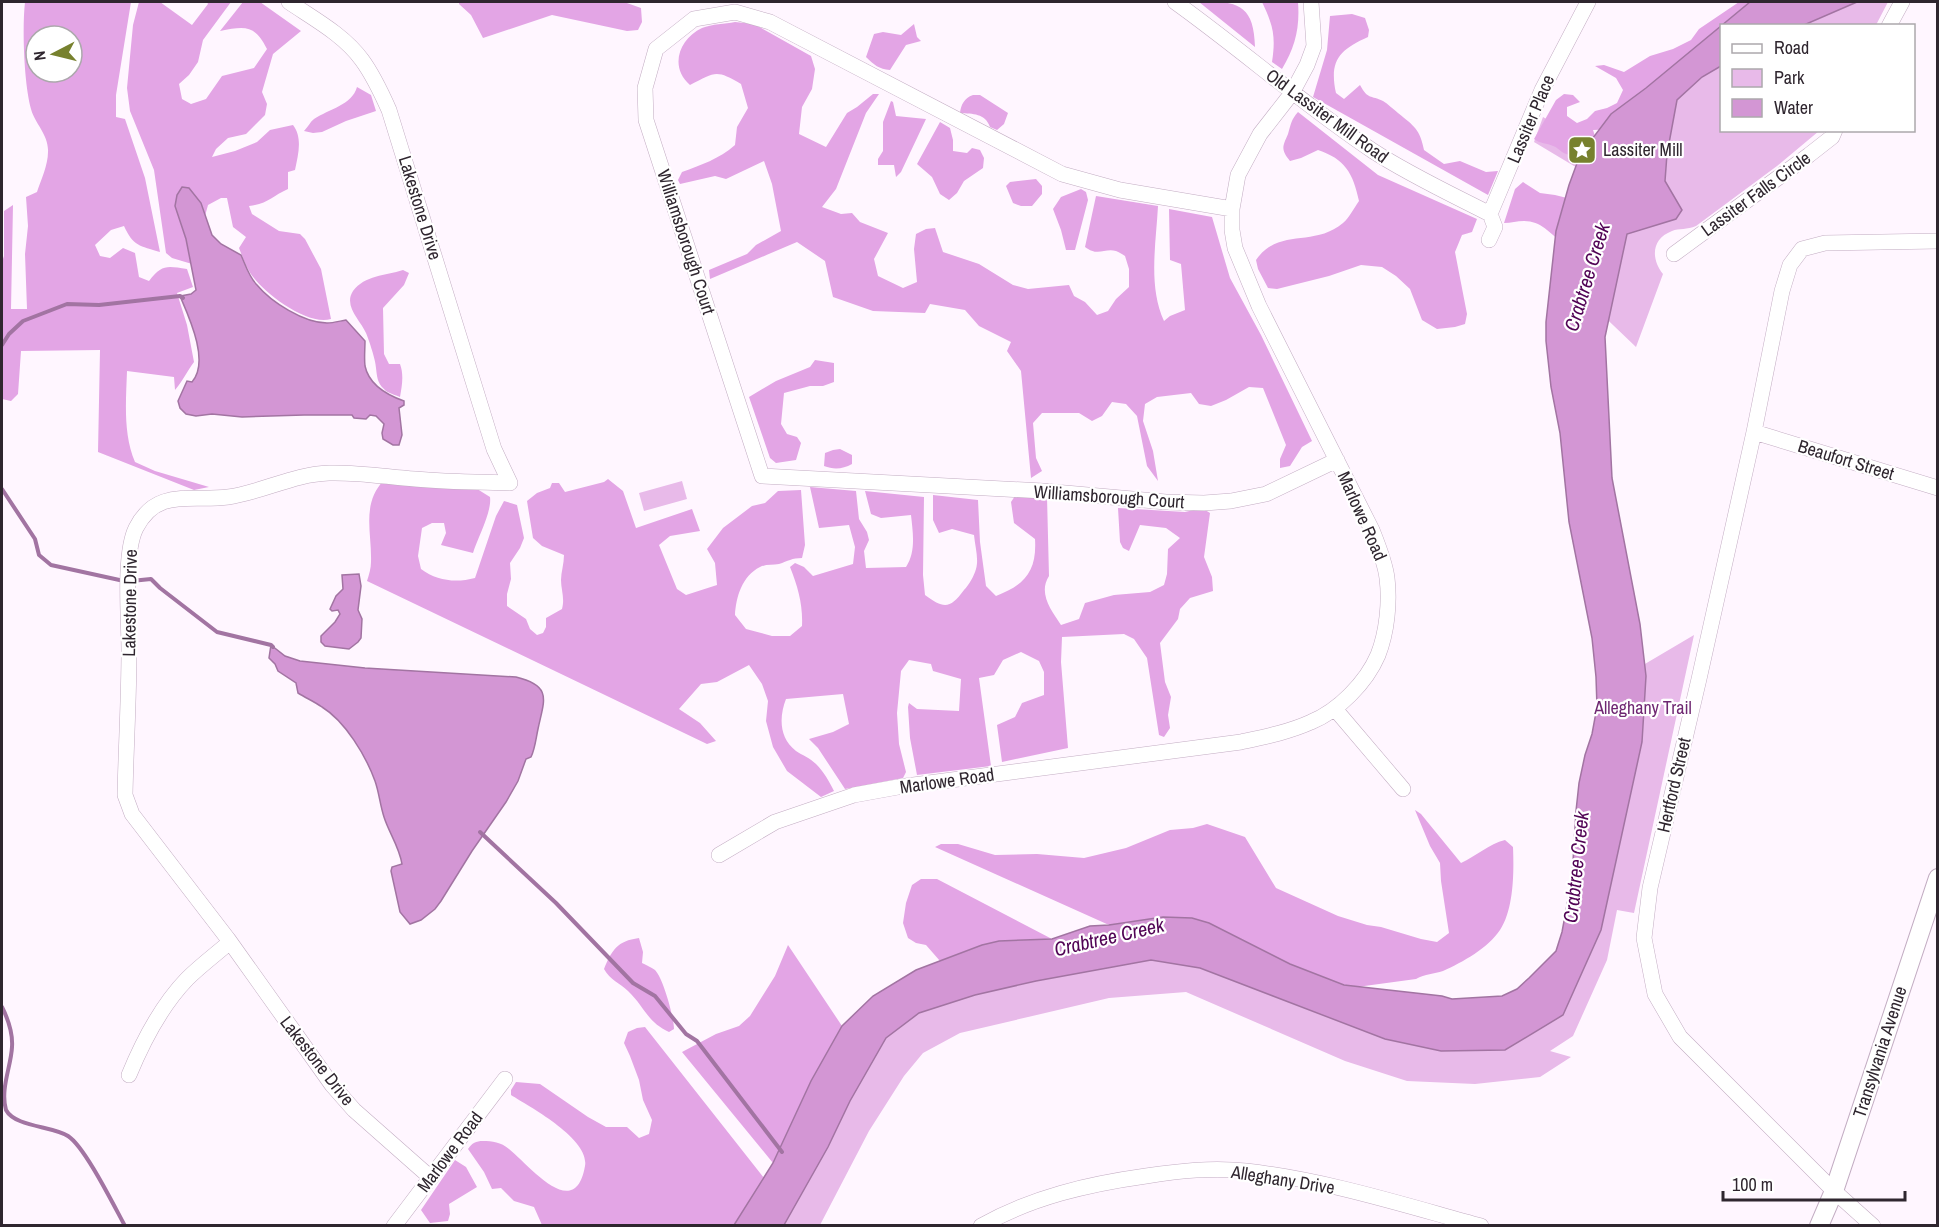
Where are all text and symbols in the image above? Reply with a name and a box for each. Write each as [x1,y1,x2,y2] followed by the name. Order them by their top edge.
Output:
[24,24,84,84] north arrow
[1720,24,1915,132] legend
[1774,35,1809,60] text: Road
[28,50,51,62] text: N
[1261,63,1394,169] street label: Old Lassiter Mill Road
[1774,65,1805,90] text: Park
[1501,71,1560,167] street label: Lassiter Place
[1774,95,1813,120] text: Water
[1566,134,1598,166] place icon: Lassiter Mill
[1603,137,1683,162] place label: Lassiter Mill
[1696,145,1816,242] street label: Lassiter Falls Circle
[393,153,448,263] street label: Lakestone Drive
[651,166,722,317] street label: Williamsborough Court
[1557,219,1616,334] water label: Crabtree Creek
[1795,433,1897,486] street label: Beaufort Street
[1332,467,1393,564] street label: Marlowe Road
[1033,479,1185,514] street label: Williamsborough Court
[116,549,143,657] street label: Lakestone Drive
[1593,695,1692,720] park label: Alleghany Trail
[1650,735,1697,835] street label: Hertford Street
[898,762,996,800] street label: Marlowe Road
[1556,809,1595,924] water label: Crabtree Creek
[1051,911,1167,962] water label: Crabtree Creek
[1846,983,1913,1121] street label: Transylvania Avenue
[274,1011,360,1111] street label: Lakestone Drive
[411,1106,488,1197] street label: Marlowe Road
[1229,1159,1336,1200] street label: Alleghany Drive
[1723,1164,1904,1202] scale bar
[1732,1172,1773,1197] text: 100 m

